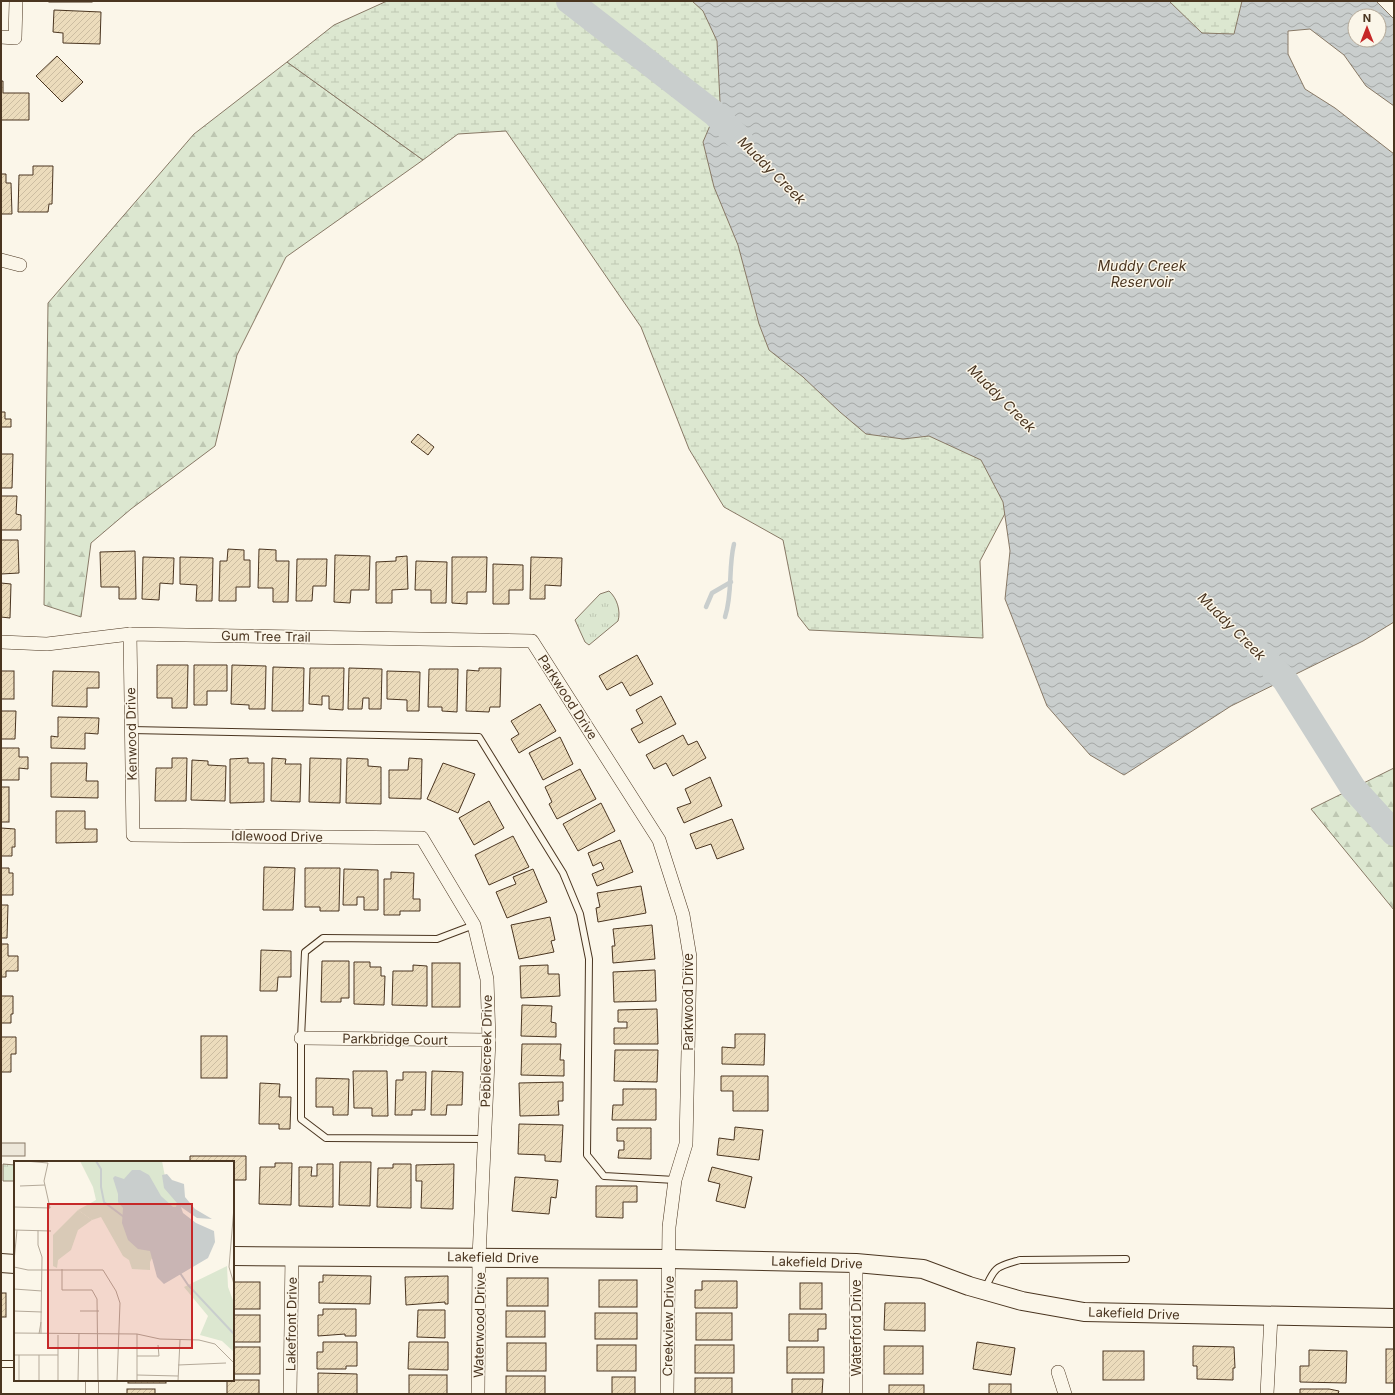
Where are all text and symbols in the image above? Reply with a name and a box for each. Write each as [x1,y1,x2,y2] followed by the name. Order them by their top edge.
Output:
[1347,8,1387,48] north arrow
[1363,11,1371,25] text: N
[735,133,810,208] water label: Muddy Creek
[1097,257,1187,290] water label: Muddy Creek Reservoir
[965,361,1040,436] water label: Muddy Creek
[1195,589,1270,664] water label: Muddy Creek
[221,627,311,645] street label: Gum Tree Trail
[535,652,601,742] street label: Parkwood Drive
[122,687,140,781] street label: Kenwood Drive
[231,827,323,845] street label: Idlewood Drive
[680,953,696,1051] street label: Parkwood Drive
[477,994,495,1108] street label: Pebblecreek Drive
[342,1030,448,1048] street label: Parkbridge Court
[14,1161,234,1381] inset map
[447,1248,539,1266] street label: Lakefield Drive
[771,1252,863,1272] street label: Lakefield Drive
[470,1272,488,1378] street label: Waterwood Drive
[659,1275,677,1377] street label: Creekview Drive
[282,1277,300,1371] street label: Lakefront Drive
[848,1279,864,1377] street label: Waterford Drive
[1088,1303,1180,1323] street label: Lakefield Drive

